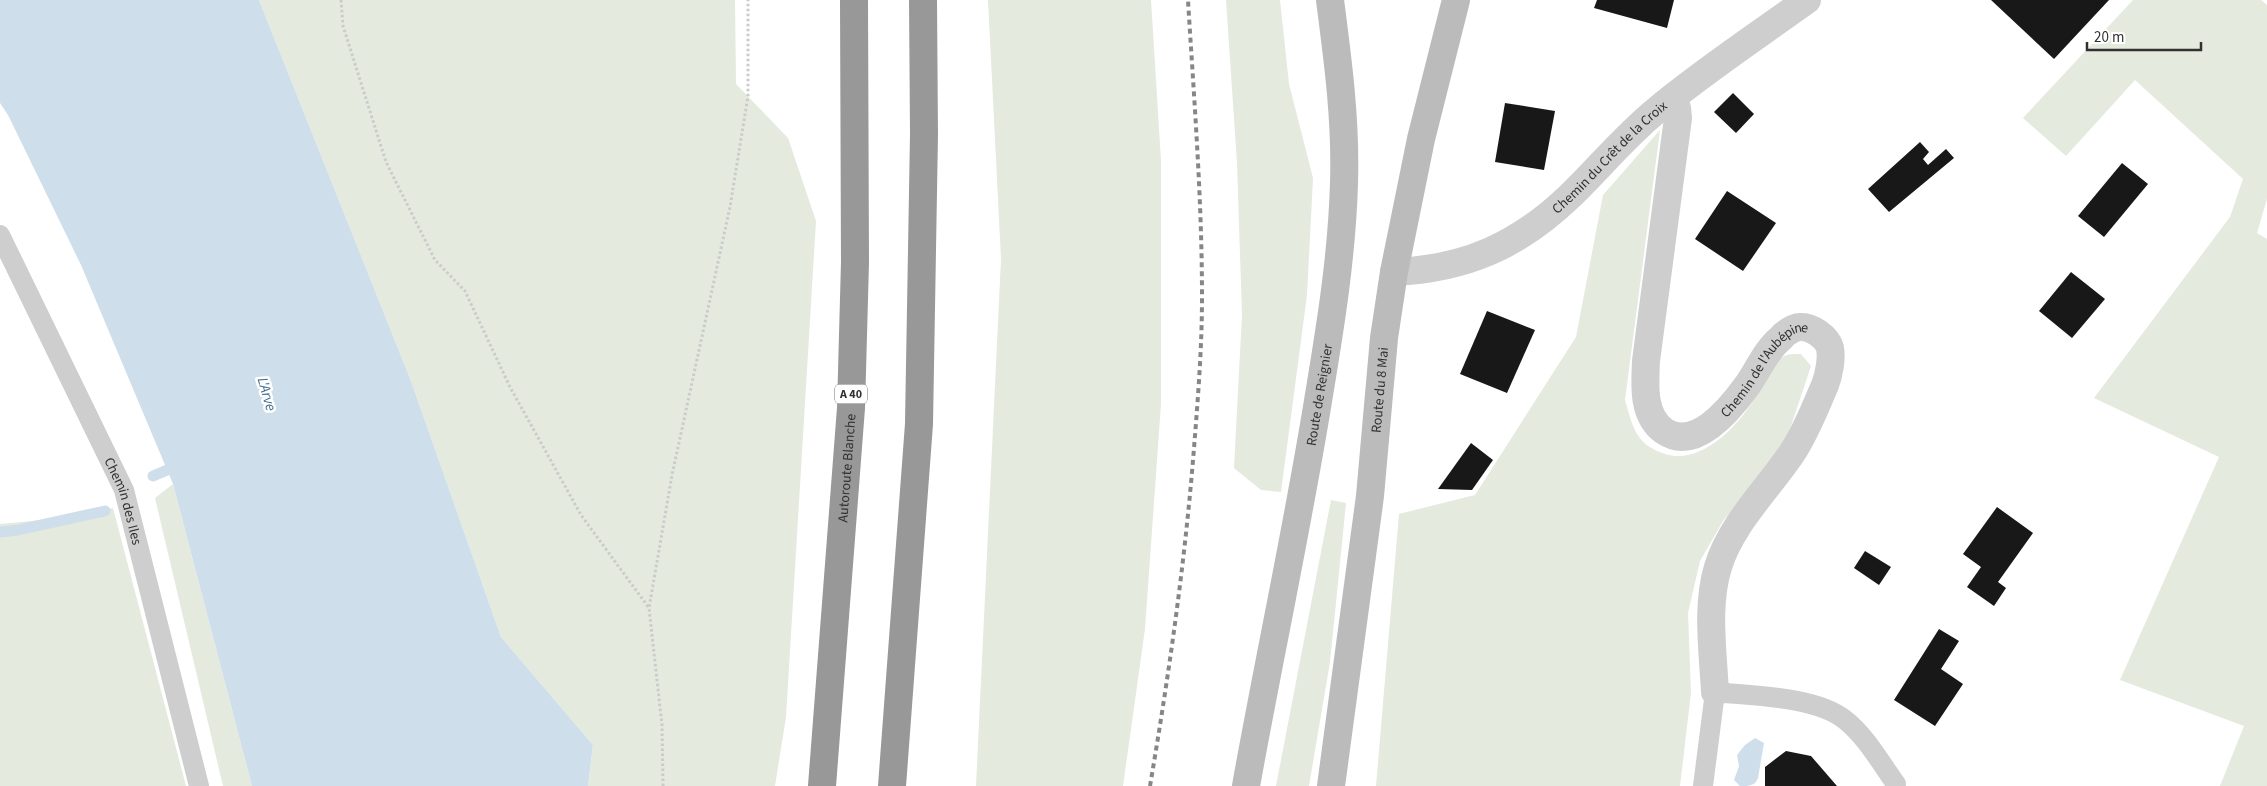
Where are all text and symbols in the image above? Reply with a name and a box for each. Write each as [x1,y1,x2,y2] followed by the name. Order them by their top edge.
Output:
[2087,20,2201,52] scale bar
[2094,27,2124,48] text: 20 m
[1548,96,1673,219] street label: Chemin du Crêt de la Croix
[1716,318,1810,422] street label: Chemin de l'Aubépine
[1302,342,1338,448] street label: Route de Reignier
[1367,346,1394,434] street label: Route du 8 Mai
[252,375,281,413] water label: L'Arve
[835,384,867,404] road number: A 40
[833,413,862,523] street label: Autoroute Blanche
[99,454,147,547] street label: Chemin des Iles

